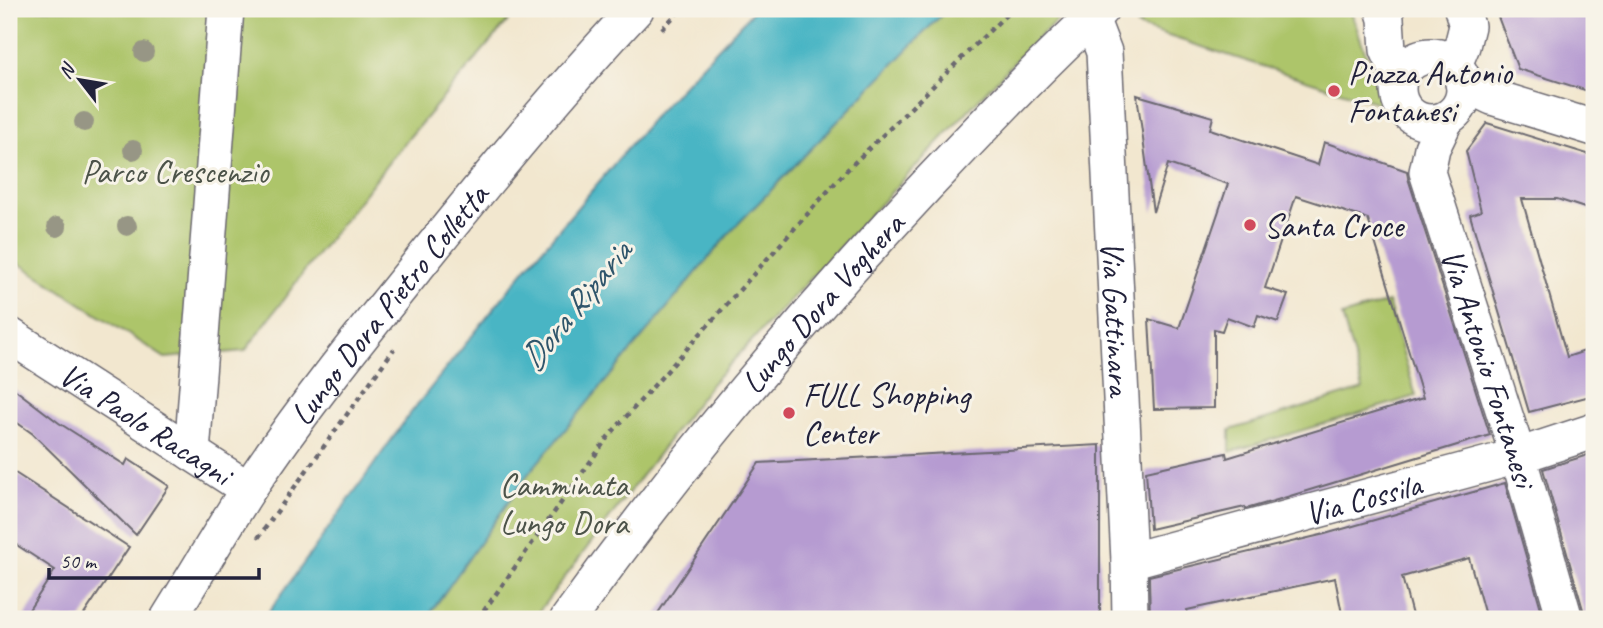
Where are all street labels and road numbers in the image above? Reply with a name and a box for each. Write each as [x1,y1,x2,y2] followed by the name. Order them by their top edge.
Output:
[280,173,499,433] street label: Lungo Dora Pietro Colletta
[732,202,915,402] street label: Lungo Dora Voghera
[1091,240,1141,399] street label: Via Gattinara
[1431,244,1547,495] street label: Via Antonio Fontanesi
[52,353,243,497] street label: Via Paolo Racagni
[1300,463,1427,535] street label: Via Cossila

